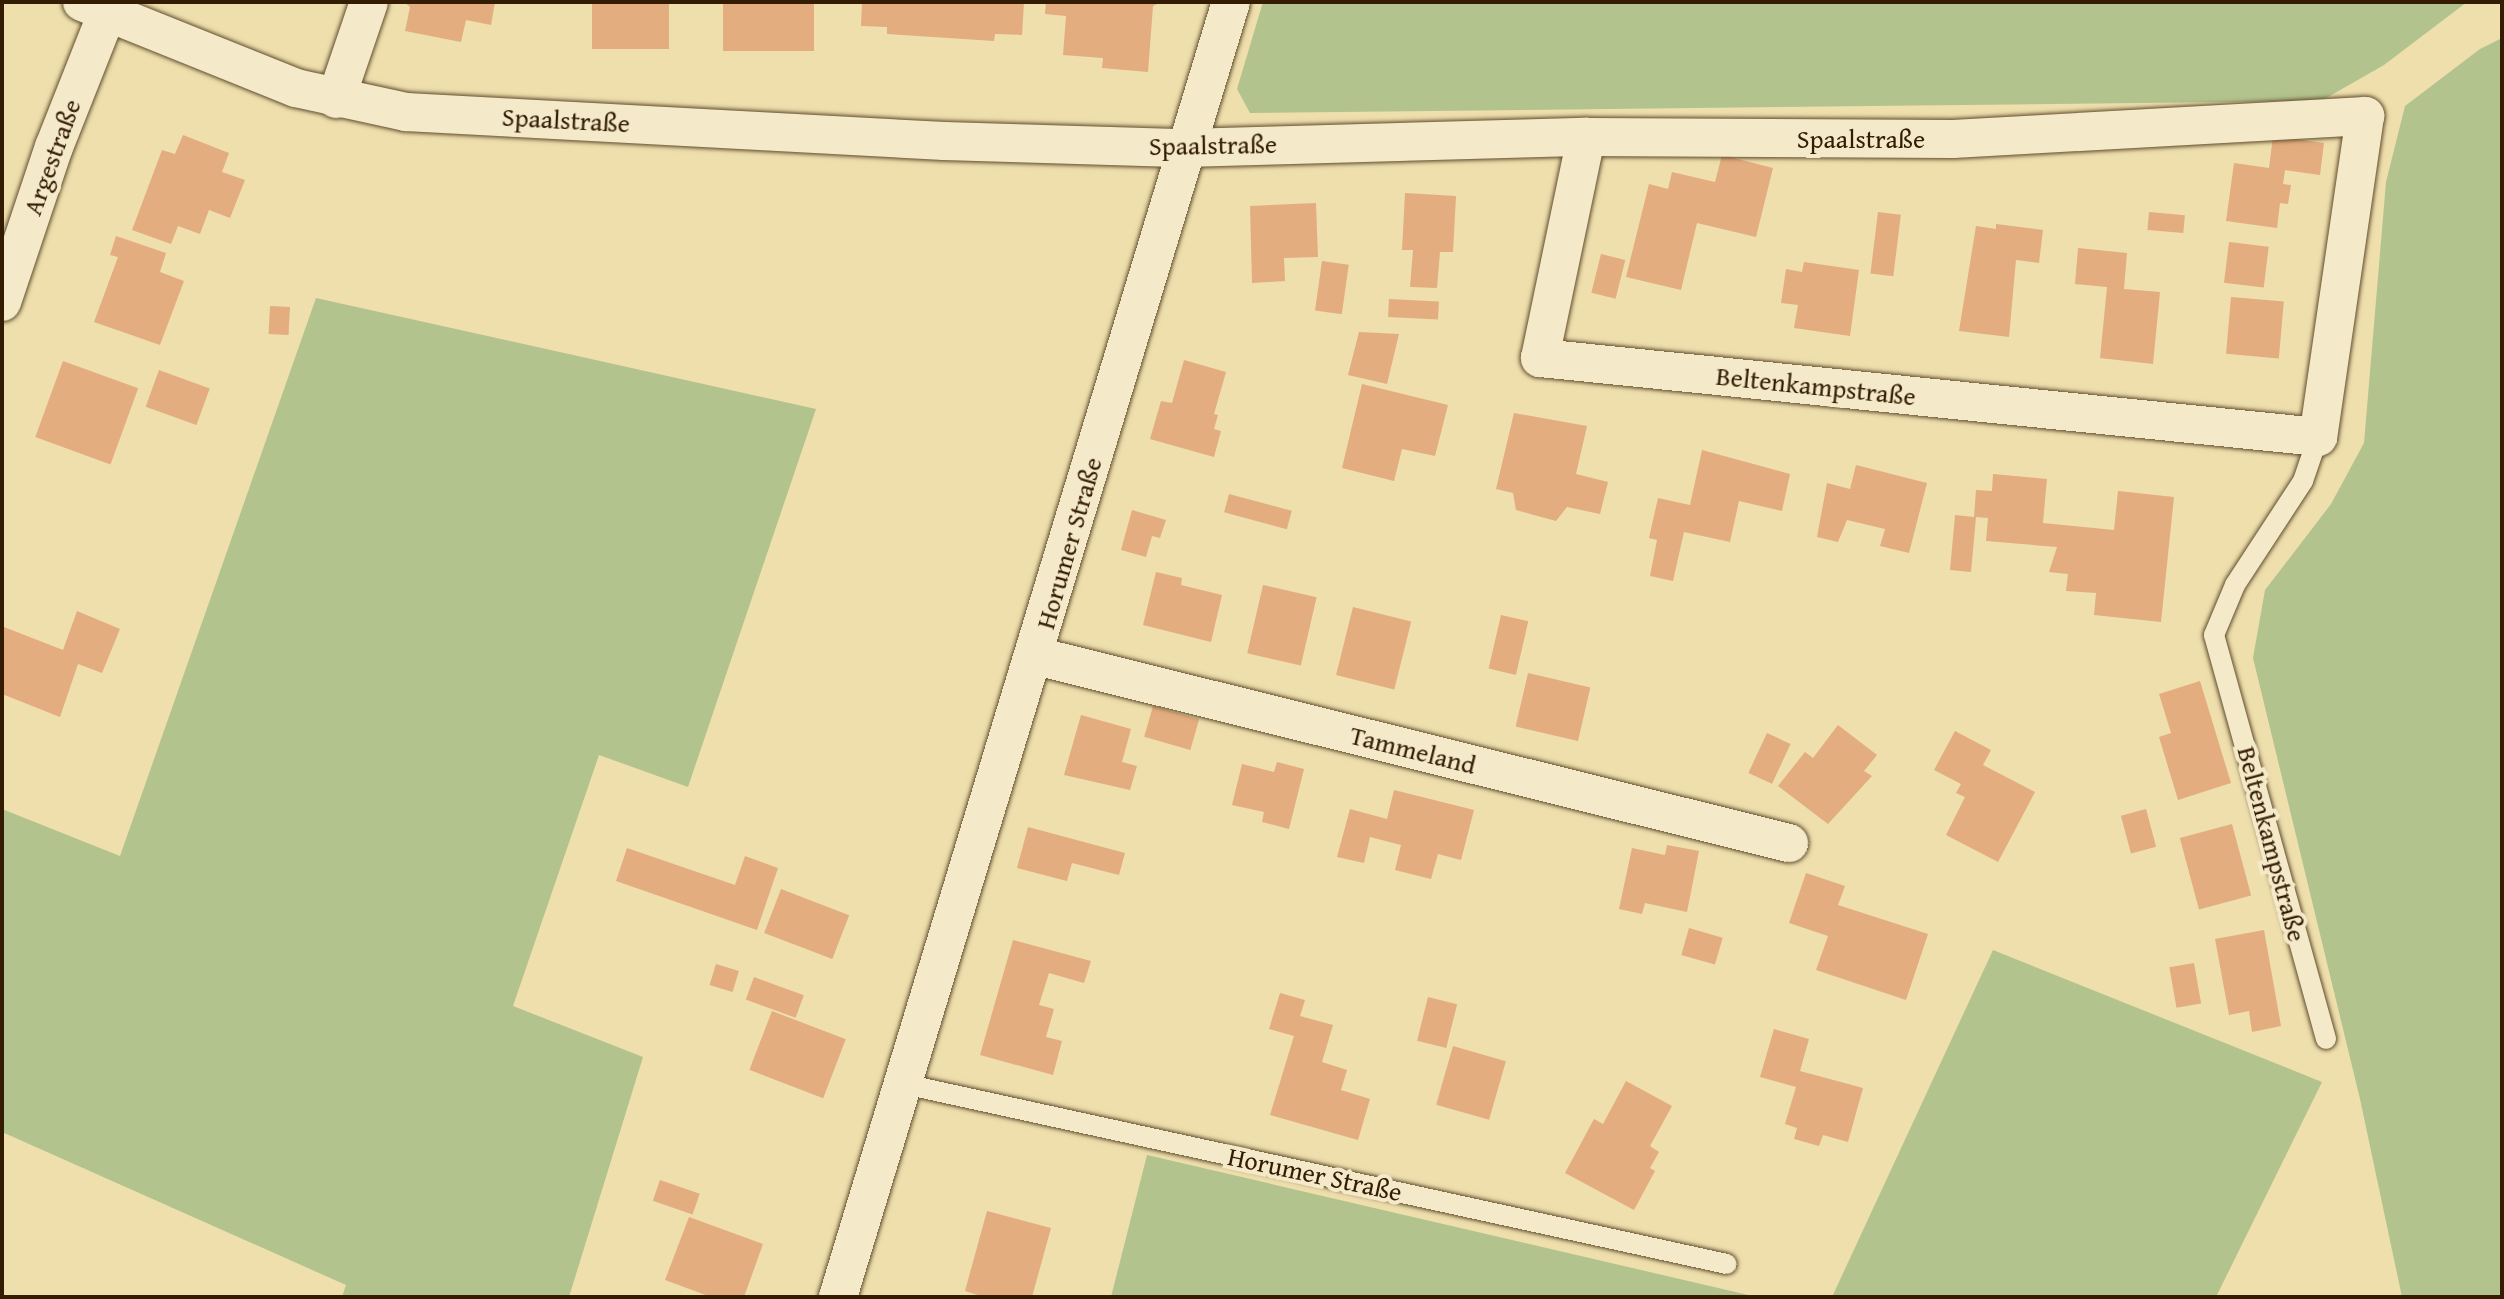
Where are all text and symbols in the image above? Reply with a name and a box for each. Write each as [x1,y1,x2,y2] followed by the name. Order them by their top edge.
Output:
[17,95,87,219] street label: Argestraße
[501,101,631,139] street label: Spaalstraße
[1797,123,1925,155] street label: Spaalstraße
[1149,128,1277,162] street label: Spaalstraße
[1715,360,1917,412] street label: Beltenkampstraße
[1030,454,1108,632] street label: Horumer Straße
[1347,719,1479,781] street label: Tammeland
[2231,743,2313,945] street label: Beltenkampstraße
[1225,1140,1405,1208] street label: Horumer Straße

